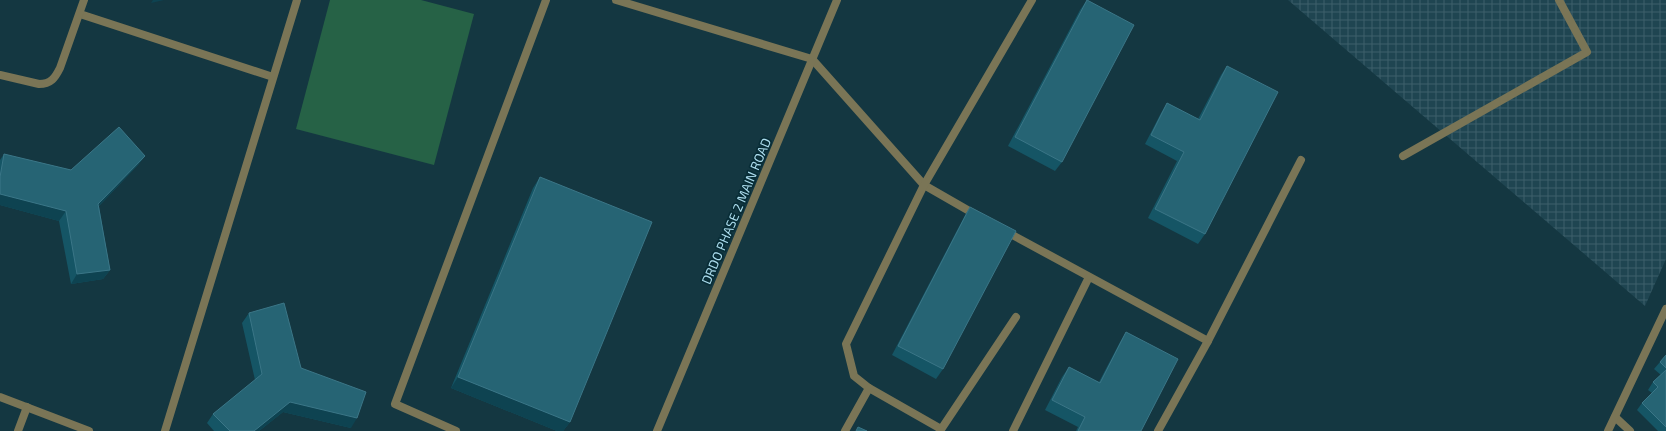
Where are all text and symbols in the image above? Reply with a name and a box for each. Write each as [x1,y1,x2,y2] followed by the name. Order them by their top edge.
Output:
[698,135,774,287] street label: DRDO PHASE 2 MAIN ROAD

